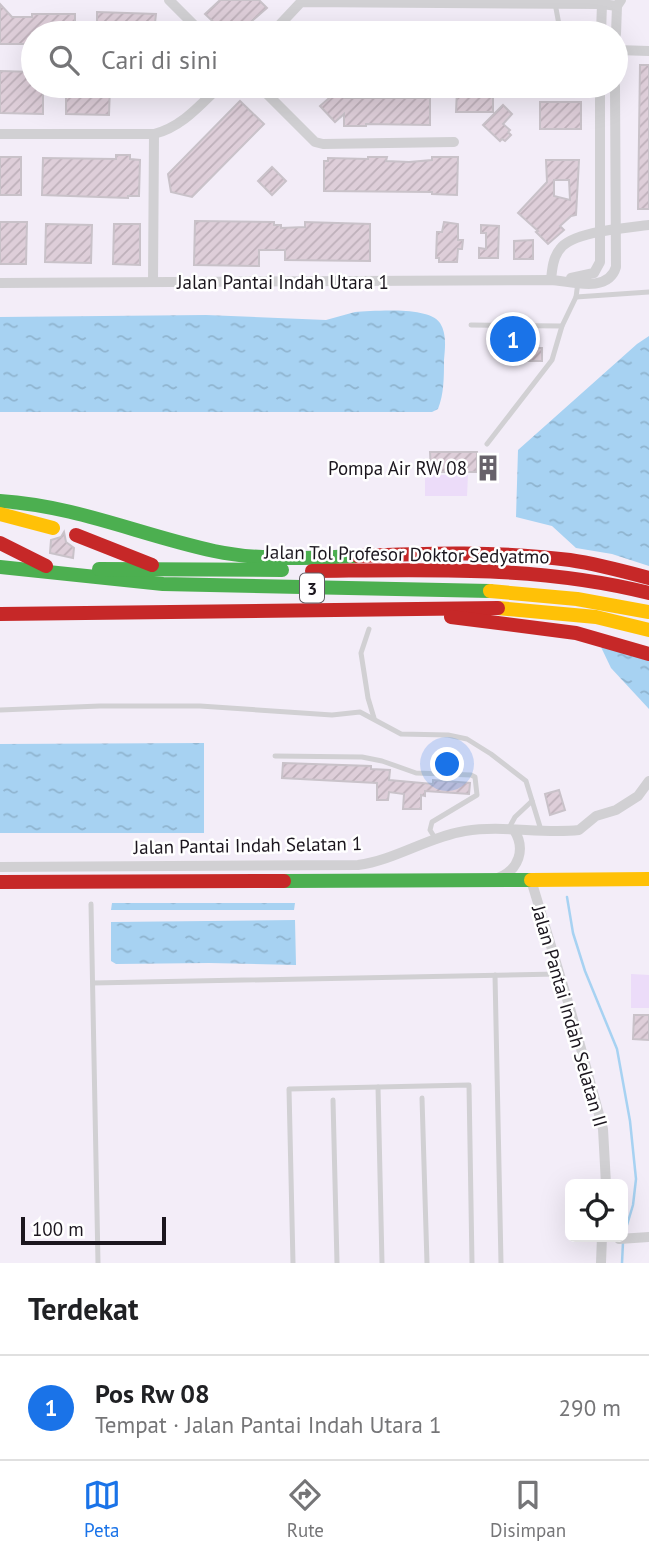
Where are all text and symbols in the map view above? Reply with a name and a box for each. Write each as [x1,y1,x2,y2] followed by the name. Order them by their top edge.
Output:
[21,21,628,98] search box
[45,41,83,79] icon: search
[101,43,218,76] text: Cari di sini
[176,270,389,294] street label: Jalan Pantai Indah Utara 1
[490,313,536,365] pin: 1
[473,453,503,483] building icon: Pompa Air RW 08
[328,456,467,480] place label: Pompa Air RW 08
[263,539,550,568] street label: Jalan Tol Profesor Doktor Sedyatmo
[300,574,324,602] road number: 3
[430,747,464,781] your location
[132,831,363,859] street label: Jalan Pantai Indah Selatan 1
[527,902,613,1130] street label: Jalan Pantai Indah Selatan II
[565,1179,628,1242] map controls
[565,1179,628,1242] button: locate
[21,1214,166,1246] scale bar
[32,1217,84,1241] text: 100 m
[28,1289,138,1328] text: Terdekat
[95,1377,210,1410] text: Pos Rw 08
[44,1393,58,1422] text: 1
[559,1393,621,1422] text: 290 m
[95,1410,442,1439] text: Tempat · Jalan Pantai Indah Utara 1
[83,1476,121,1542] tab: Peta
[286,1476,324,1542] tab: Rute
[490,1476,566,1542] tab: Disimpan

